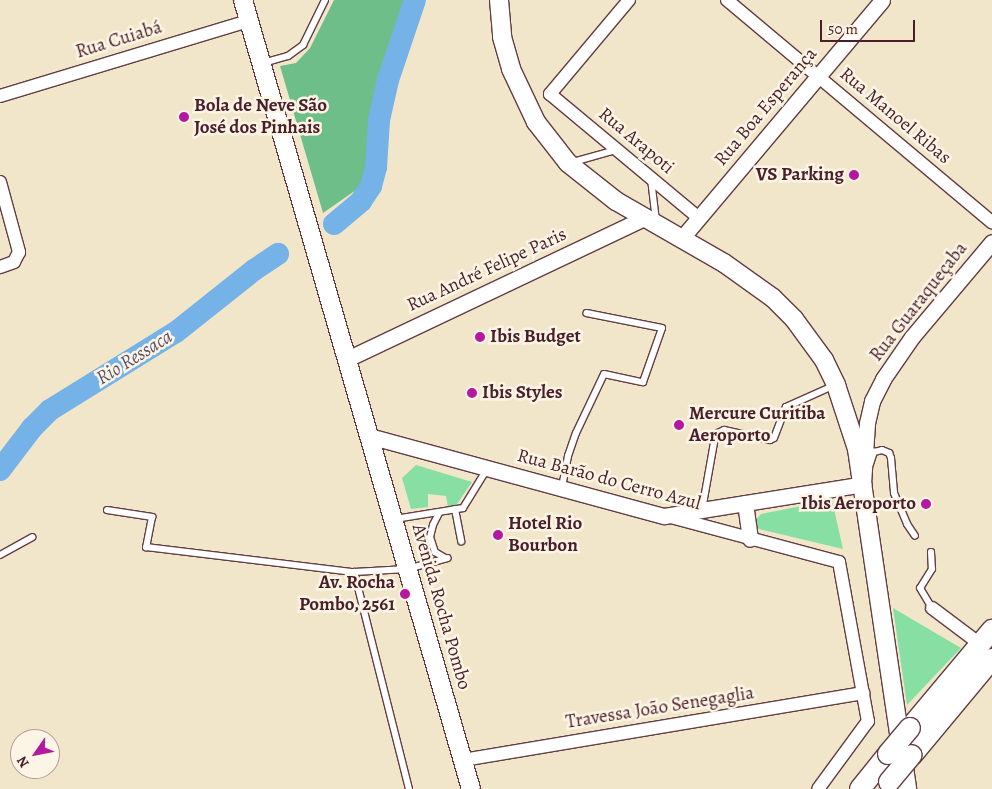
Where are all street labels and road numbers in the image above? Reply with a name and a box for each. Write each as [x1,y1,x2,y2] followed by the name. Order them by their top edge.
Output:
[73,16,165,64] street label: Rua Cuiabá
[710,43,822,171] street label: Rua Boa Esperança
[835,63,955,169] street label: Rua Manoel Ribas
[594,103,678,179] street label: Rua Arapoti
[404,223,570,317] street label: Rua André Felipe Paris
[865,238,973,366] street label: Rua Guaraqueçaba
[515,445,703,515] street label: Rua Barão do Cerro Azul
[406,522,476,692] street label: Avenida Rocha Pombo
[564,682,756,734] street label: Travessa João Senegaglia

